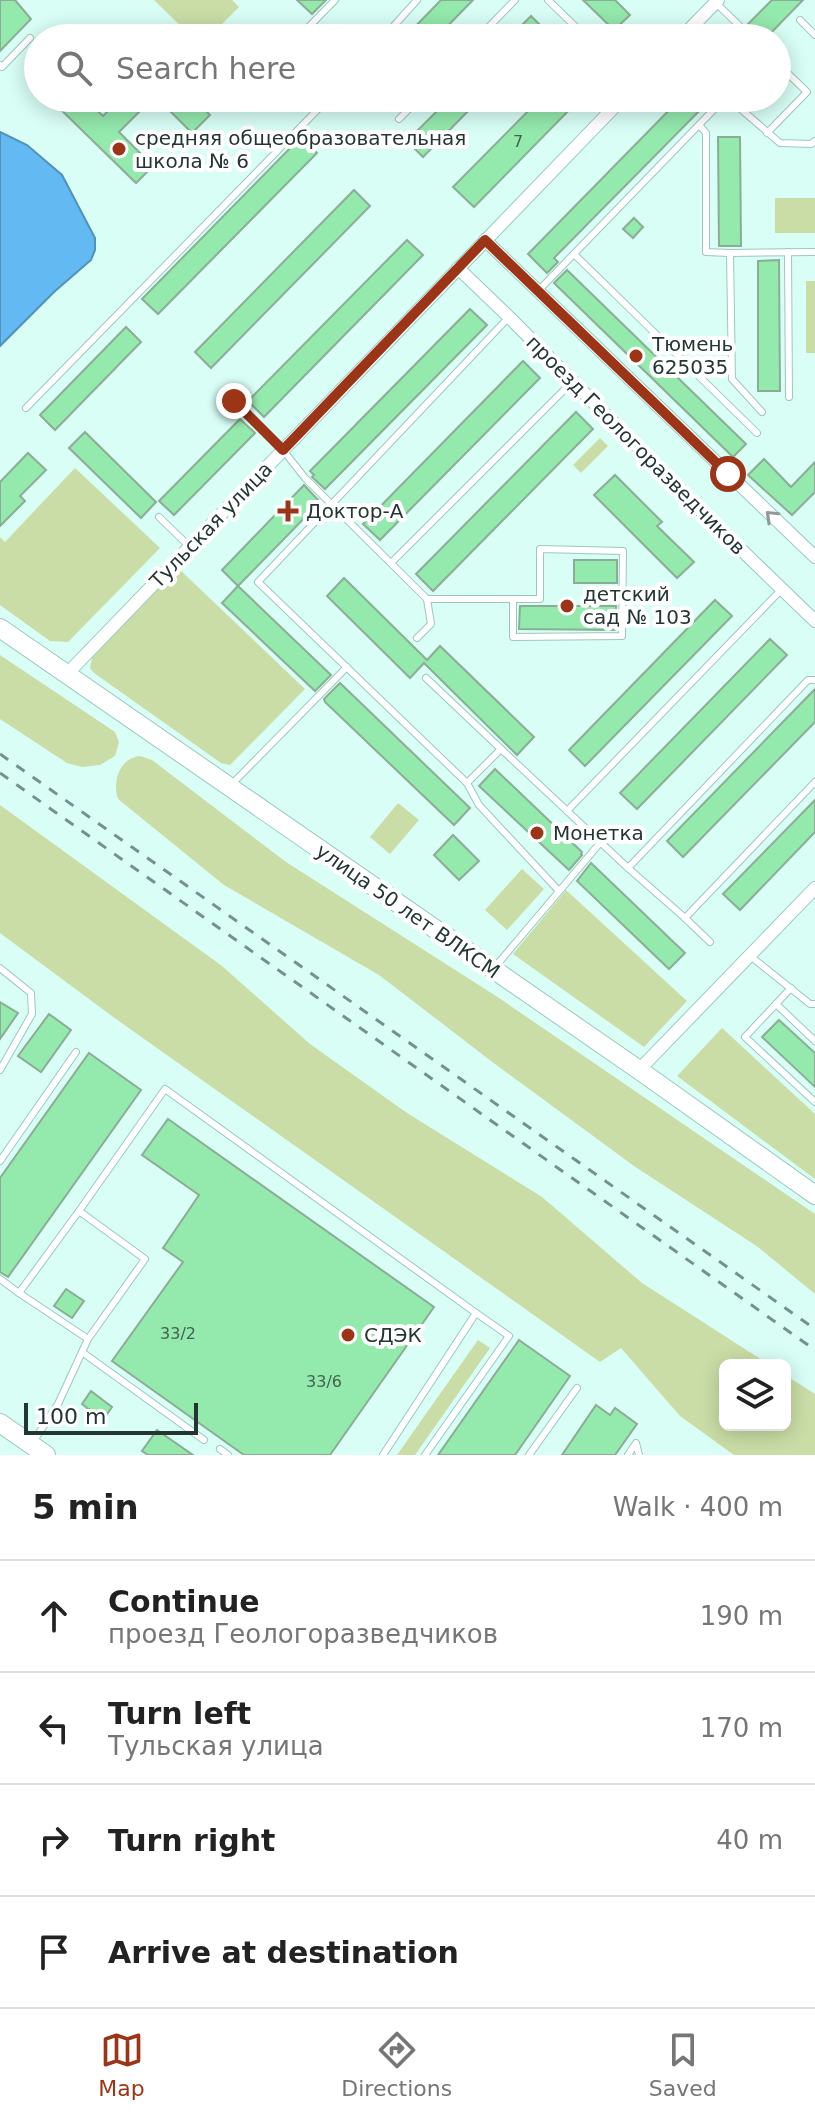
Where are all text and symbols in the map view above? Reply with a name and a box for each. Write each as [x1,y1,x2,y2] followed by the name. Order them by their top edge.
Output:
[24,24,791,112] search box
[52,46,96,90] icon: search
[116,51,296,86] text: Search here
[135,126,466,173] place label: средняя общеобразовательная школа № 6
[513,132,523,151] house number: 7
[110,140,128,158] marker: средняя общеобразовательная школа № 6
[521,330,751,560] street label: проезд Геологоразведчиков
[651,332,733,379] place label: Тюмень 625035
[627,347,645,365] marker: Тюмень 625035
[216,383,252,419] route end
[710,456,746,492] route start
[144,457,277,594] street label: Тульская улица
[306,499,404,523] place label: Доктор-А
[277,500,299,522] marker: Доктор-А
[766,511,781,525] one-way arrow
[583,582,692,629] place label: детский сад № 103
[558,597,576,615] marker: детский сад № 103
[553,821,644,845] place label: Монетка
[528,824,546,842] marker: Монетка
[311,838,505,984] street label: улица 50 лет ВЛКСМ
[364,1323,422,1347] place label: СДЭК
[160,1324,196,1343] house number: 33/2
[339,1326,357,1344] marker: СДЭК
[719,1359,791,1431] map controls
[719,1359,791,1431] button: layers
[306,1372,342,1391] house number: 33/6
[24,1399,198,1435] scale bar
[36,1404,106,1429] text: 100 m
[32,1487,139,1527] text: 5 min
[613,1492,783,1522] text: Walk · 400 m
[108,1584,260,1619] text: Continue
[32,1594,76,1638] icon: ahead
[700,1601,783,1631] text: 190 m
[108,1619,498,1649] text: проезд Геологоразведчиков
[108,1696,251,1731] text: Turn left
[32,1706,76,1750] icon: left
[700,1713,783,1743] text: 170 m
[108,1731,324,1761] text: Тульская улица
[32,1818,76,1862] icon: right
[108,1823,275,1858] text: Turn right
[716,1825,783,1855] text: 40 m
[32,1930,76,1974] icon: arrive
[108,1935,459,1970] text: Arrive at destination
[98,2028,145,2101] tab: Map
[341,2028,452,2101] tab: Directions
[649,2028,717,2101] tab: Saved

